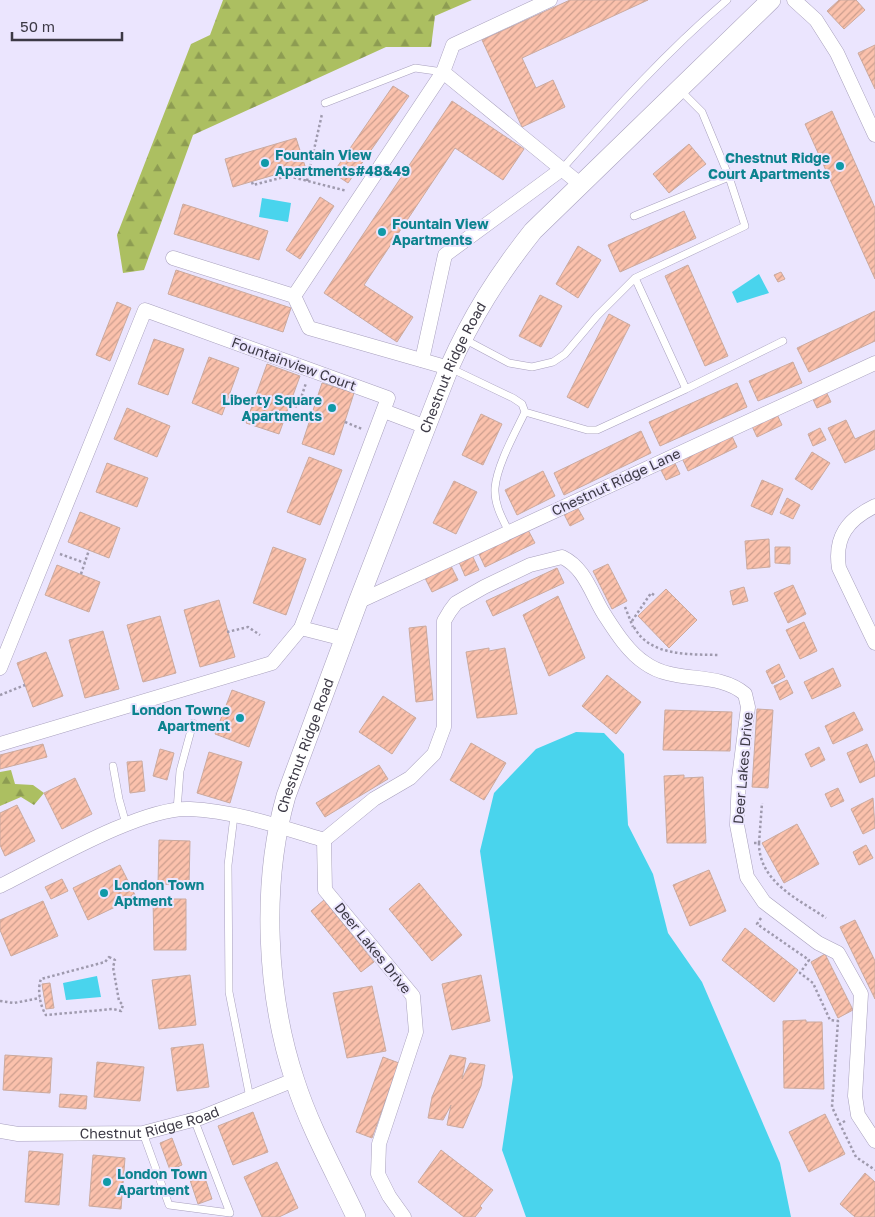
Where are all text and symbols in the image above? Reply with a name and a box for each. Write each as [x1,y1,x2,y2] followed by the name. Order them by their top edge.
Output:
[12,10,122,42] scale bar
[20,17,55,35] text: 50 m
[275,146,410,179] place label: Fountain View Apartments#48&49
[708,149,830,182] place label: Chestnut Ridge Court Apartments
[259,157,271,169] marker: Fountain View Apartments#48&49
[834,160,846,172] marker: Chestnut Ridge Court Apartments
[392,215,489,248] place label: Fountain View Apartments
[376,226,388,238] marker: Fountain View Apartments
[416,299,489,435] street label: Chestnut Ridge Road
[230,333,359,394] street label: Fountainview Court
[222,391,322,424] place label: Liberty Square Apartments
[326,402,338,414] marker: Liberty Square Apartments
[549,444,683,519] street label: Chestnut Ridge Lane
[273,676,337,814] street label: Chestnut Ridge Road
[132,701,230,734] place label: London Towne Apartment
[729,711,756,825] street label: Deer Lakes Drive
[234,712,246,724] marker: London Towne Apartment
[114,876,204,909] place label: London Town Aptment
[98,887,110,899] marker: London Town Aptment
[331,899,415,997] street label: Deer Lakes Drive
[80,1102,221,1142] street label: Chestnut Ridge Road
[117,1165,207,1198] place label: London Town Apartment
[101,1176,113,1188] marker: London Town Apartment

